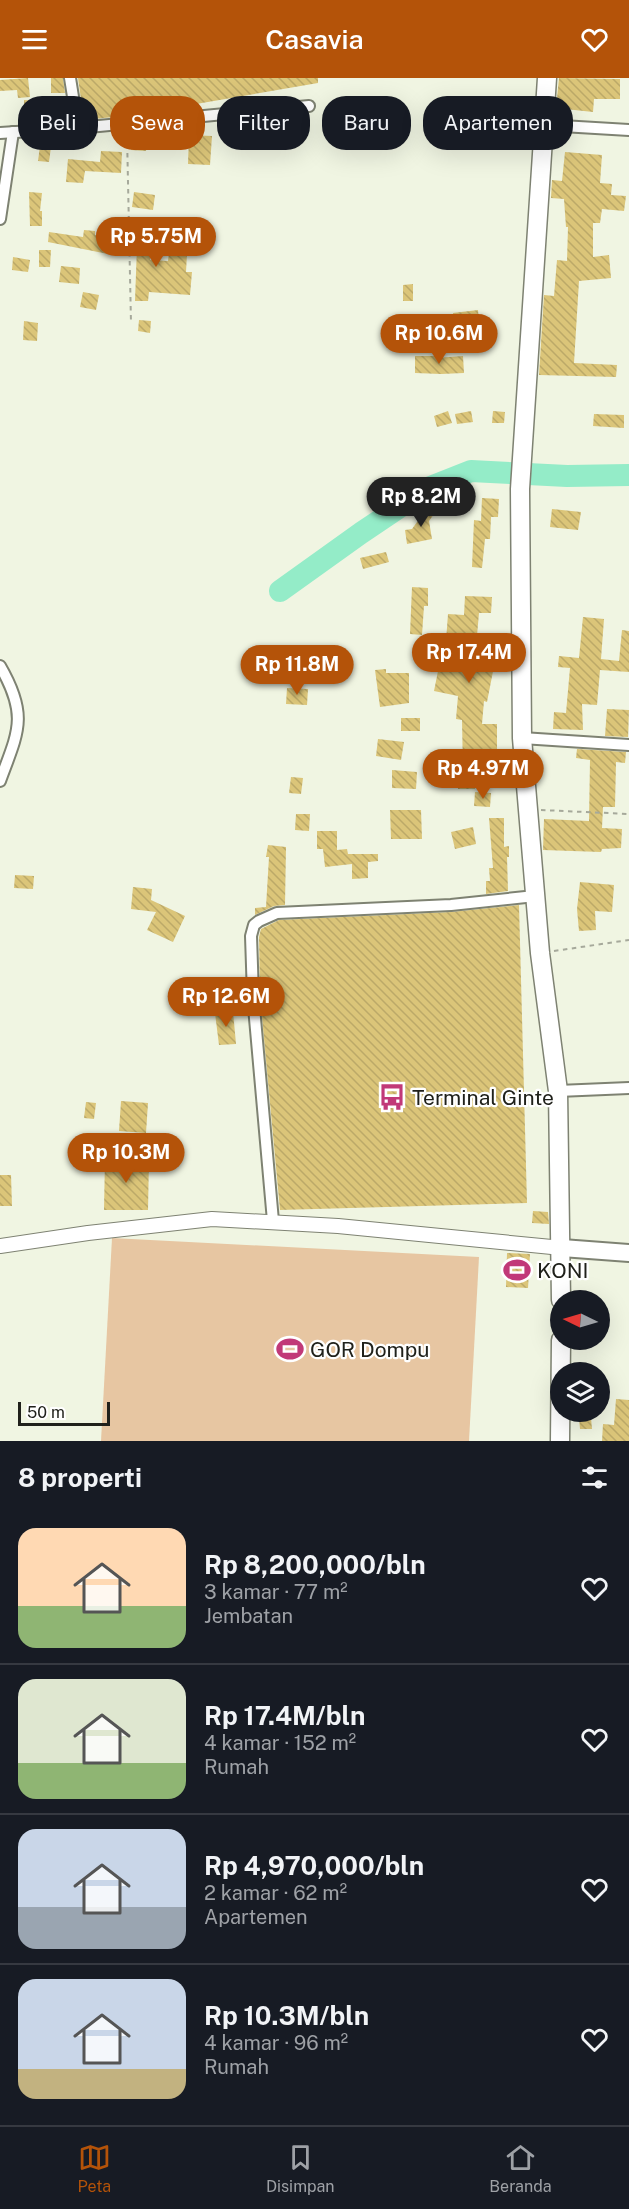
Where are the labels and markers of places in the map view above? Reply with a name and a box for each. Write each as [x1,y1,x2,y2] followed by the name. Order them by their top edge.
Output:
[94,217,218,268] pin: Rp 5.75M
[377,314,501,365] pin: Rp 10.6M
[366,477,476,528] pin: Rp 8.2M
[407,633,531,684] pin: Rp 17.4M
[235,645,359,696] pin: Rp 11.8M
[421,749,545,800] pin: Rp 4.97M
[164,977,288,1028] pin: Rp 12.6M
[377,1082,407,1112] bus stop icon: Terminal Ginte
[412,1085,554,1110] place label: Terminal Ginte
[64,1133,188,1184] pin: Rp 10.3M
[502,1255,532,1285] sports icon: KONI
[537,1258,589,1283] place label: KONI
[275,1334,305,1364] sports icon: GOR Dompu
[310,1337,429,1362] place label: GOR Dompu

